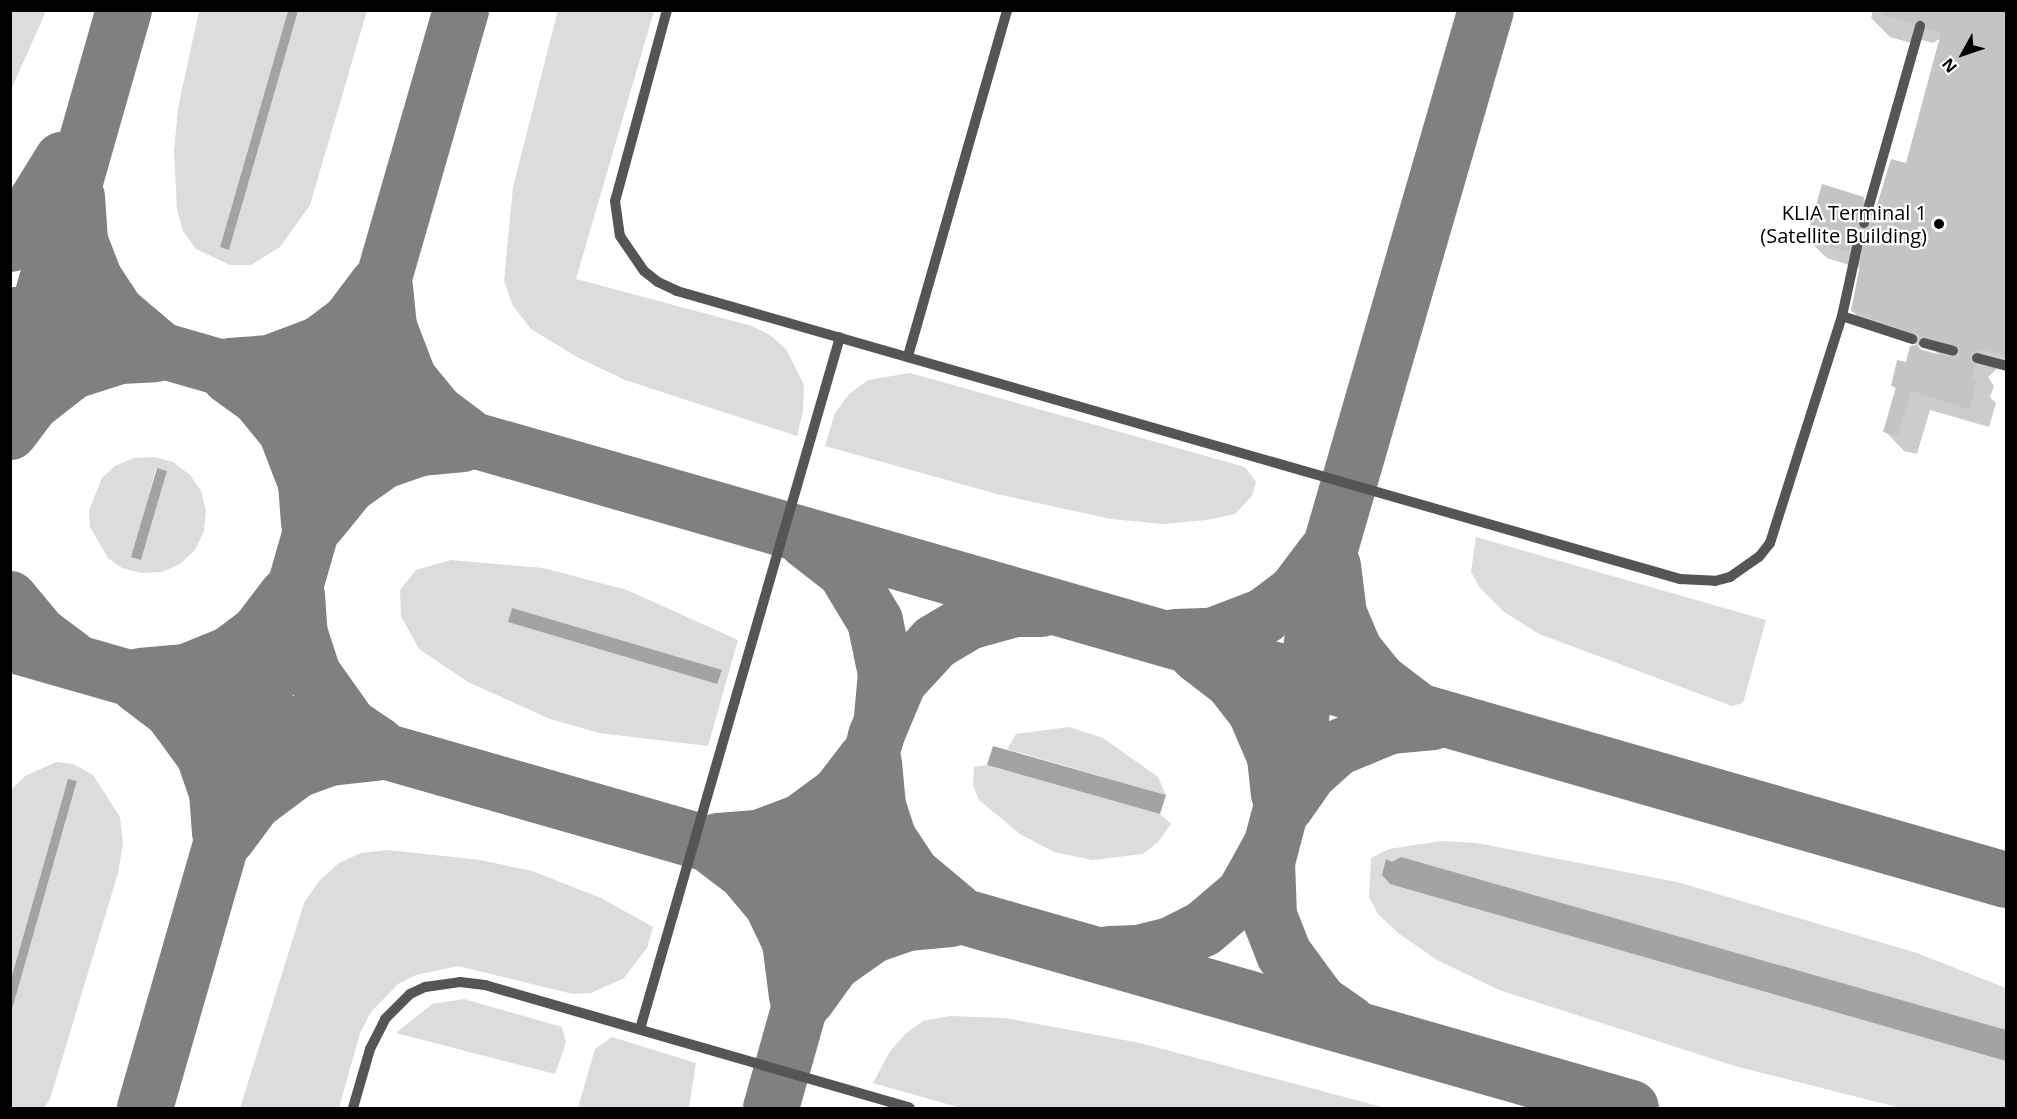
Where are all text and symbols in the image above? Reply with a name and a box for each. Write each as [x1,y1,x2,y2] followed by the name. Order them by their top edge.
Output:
[1933,24,1993,84] north arrow
[1937,54,1962,78] text: N
[1760,201,1927,248] place label: KLIA Terminal 1 (Satellite Building)
[1932,217,1946,231] marker: KLIA Terminal 1 (Satellite Building)

